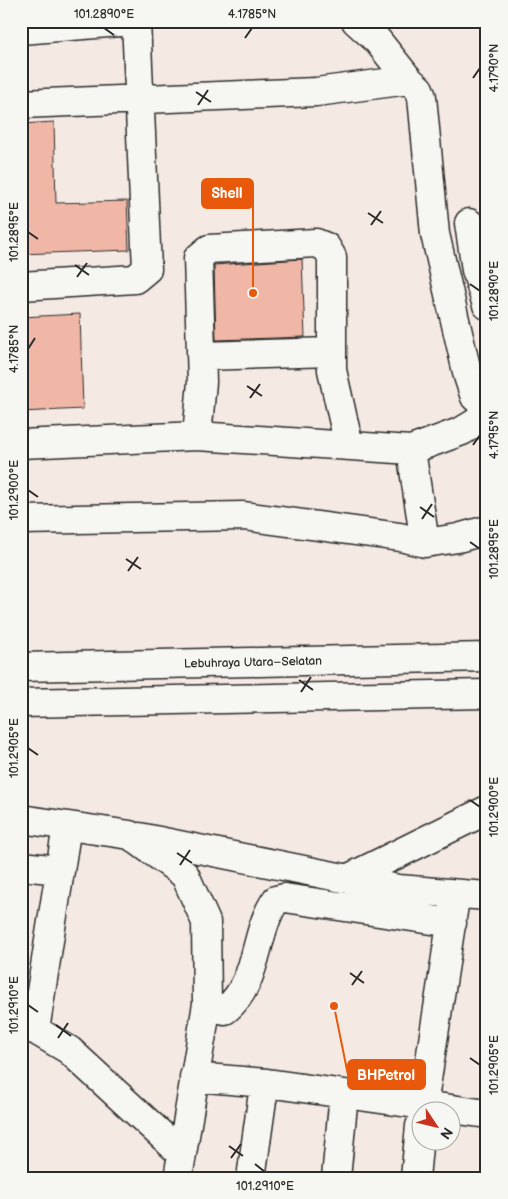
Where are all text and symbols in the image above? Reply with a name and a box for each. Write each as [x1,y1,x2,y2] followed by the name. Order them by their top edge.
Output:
[74,7,134,22] text: 101.2890°E
[228,7,276,22] text: 4.1785°N
[487,44,502,92] text: 4.1790°N
[202,179,253,208] callout: Shell
[211,185,243,202] text: Shell
[7,202,22,262] text: 101.2895°E
[487,261,502,321] text: 101.2890°E
[7,325,22,373] text: 4.1785°N
[487,411,502,459] text: 4.1795°N
[7,460,22,520] text: 101.2900°E
[487,519,502,579] text: 101.2895°E
[184,653,322,671] street label: Lebuhraya Utara–Selatan
[7,718,22,778] text: 101.2905°E
[487,777,502,837] text: 101.2900°E
[7,976,22,1034] text: 101.2910°E
[487,1035,502,1095] text: 101.2905°E
[348,1060,425,1089] callout: BHPetrol
[357,1067,415,1084] text: BHPetrol
[410,1102,460,1152] north arrow
[436,1124,456,1142] text: N
[236,1179,294,1194] text: 101.2910°E

